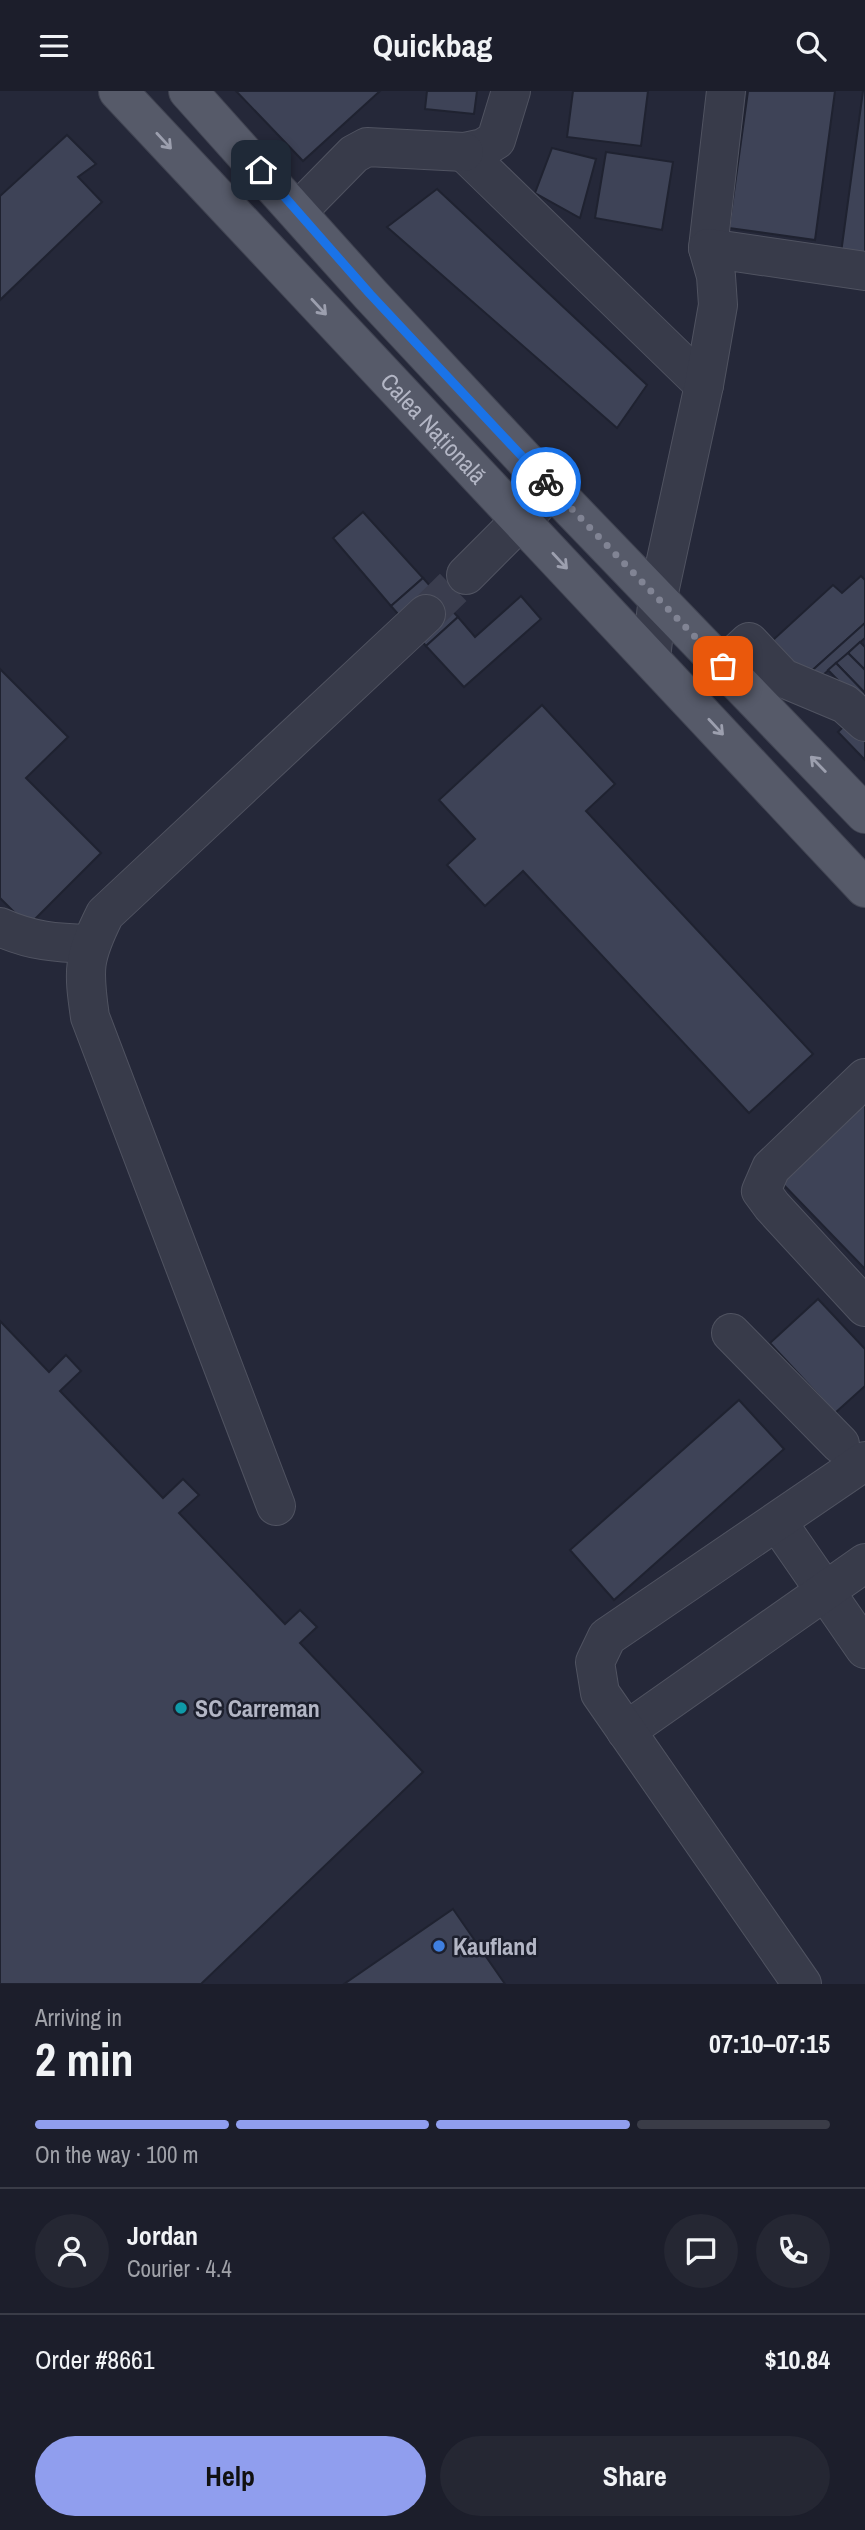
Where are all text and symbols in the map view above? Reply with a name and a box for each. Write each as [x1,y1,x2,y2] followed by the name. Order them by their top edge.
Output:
[373,24,492,67] text: Quickbag
[35,27,73,65] icon: menu
[792,27,830,65] icon: search
[156,132,172,150] one-way arrow
[231,140,291,200] pin
[242,151,280,189] icon: home
[311,298,328,315] one-way arrow
[374,366,494,491] street label: Calea Națională
[511,447,581,517] courier
[527,463,565,501] icon: bike
[552,552,568,570] one-way arrow
[693,636,753,696] pin
[704,647,742,685] icon: bag
[708,718,724,736] one-way arrow
[809,756,826,773] one-way arrow
[195,1692,320,1724] place label: SC Carreman
[173,1700,189,1716] marker: SC Carreman
[453,1930,537,1962] place label: Kaufland
[431,1938,447,1954] marker: Kaufland
[35,2002,122,2033] text: Arriving in
[709,2026,830,2061] text: 07:10–07:15
[35,2028,134,2090] text: 2 min
[35,2139,199,2170] text: On the way · 100 m
[35,2214,109,2288] button: person
[664,2214,738,2288] button: chat
[756,2214,830,2288] button: phone
[127,2218,198,2253] text: Jordan
[127,2253,232,2284] text: Courier · 4.4
[35,2342,155,2377] text: Order #8661
[765,2342,830,2377] text: $10.84
[35,2436,426,2516] button: Help
[440,2436,830,2516] button: Share

